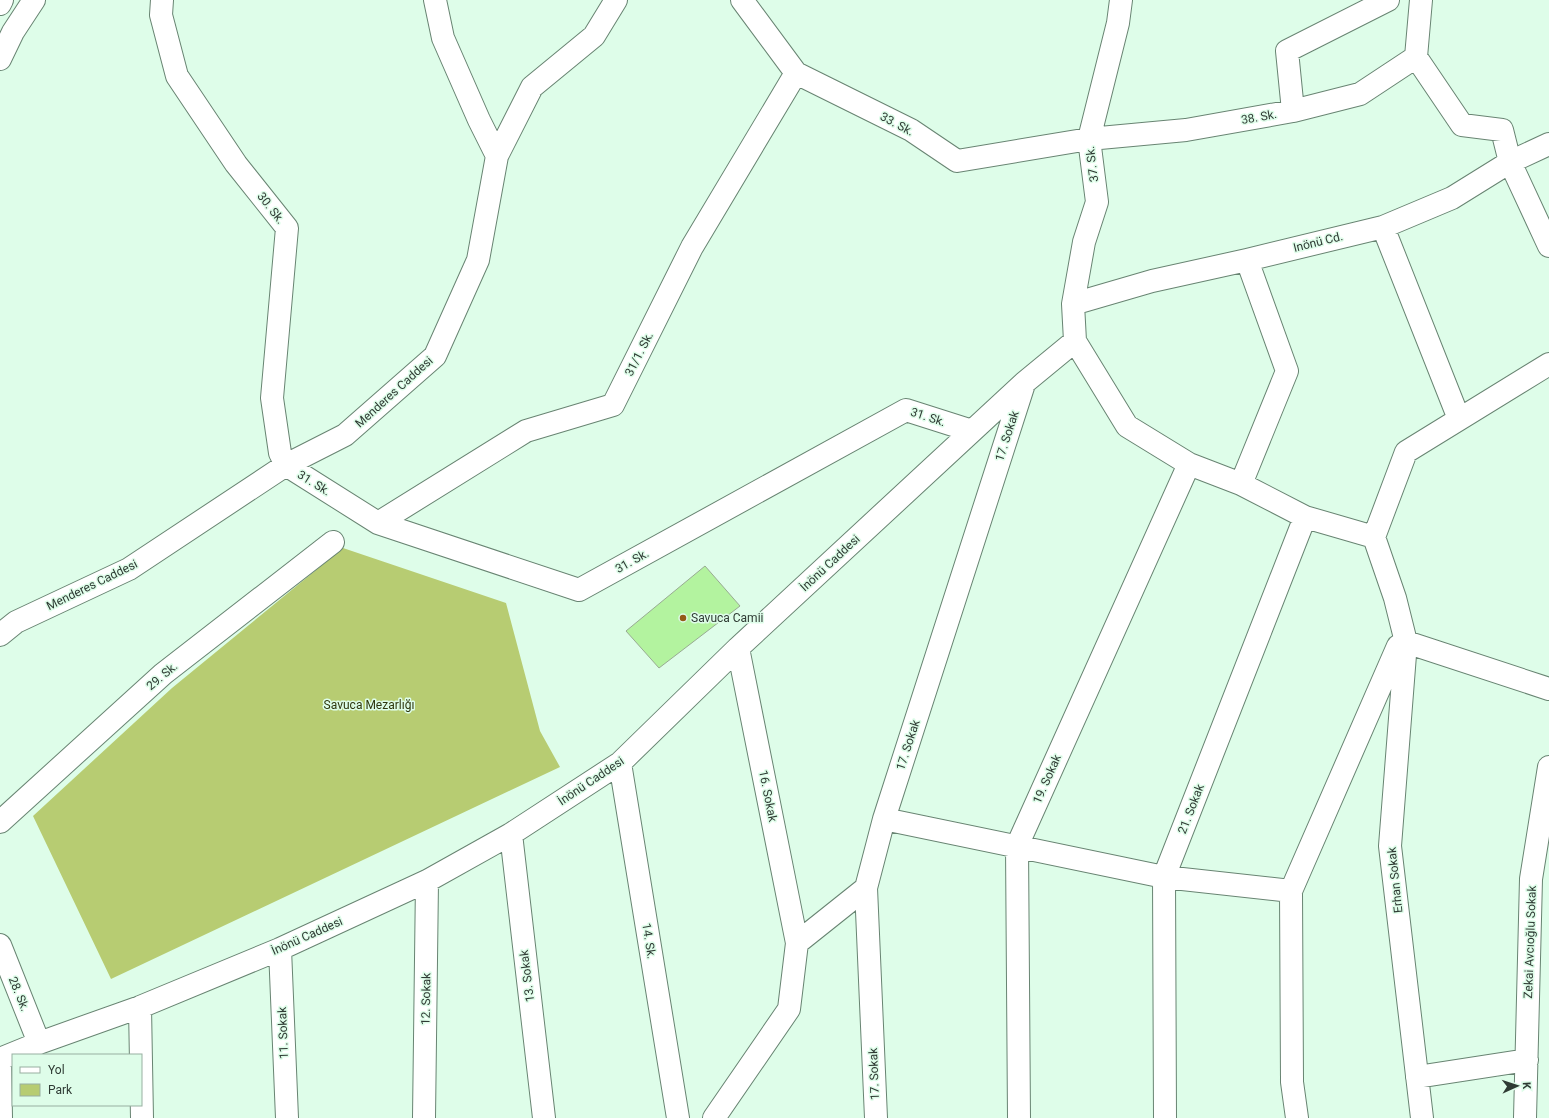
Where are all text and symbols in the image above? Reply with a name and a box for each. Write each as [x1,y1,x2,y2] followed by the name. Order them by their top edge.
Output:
[1240,107,1278,127] street label: 38. Sk.
[878,109,916,139] street label: 33. Sk.
[1083,145,1101,183] street label: 37. Sk.
[254,190,288,226] street label: 30. Sk.
[1292,229,1344,255] street label: Inönü Cd.
[622,330,656,378] street label: 31/1. Sk.
[352,353,436,430] street label: Menderes Caddesi
[909,405,947,429] street label: 31. Sk.
[992,408,1022,463] street label: 17. Sokak
[295,468,333,498] street label: 31. Sk.
[797,531,863,594] street label: İnönü Caddesi
[613,546,651,576] street label: 31. Sk.
[44,557,140,613] street label: Menderes Caddesi
[691,611,764,625] place label: Savuca Camii
[678,613,688,623] marker: Savuca Camii
[144,659,180,693] street label: 29. Sk.
[324,698,414,712] park label: Savuca Mezarlığı
[893,717,923,772] street label: 17. Sokak
[1030,751,1064,806] street label: 19. Sokak
[555,753,627,808] street label: İnönü Caddesi
[756,769,780,824] street label: 16. Sokak
[1175,781,1207,836] street label: 21. Sokak
[1384,845,1405,914] street label: Erhan Sokak
[1521,884,1539,999] street label: Zekai Avcıoğlu Sokak
[269,913,345,958] street label: İnönü Caddesi
[639,922,659,960] street label: 14. Sk.
[517,948,537,1003] street label: 13. Sokak
[419,972,433,1025] street label: 12. Sokak
[6,975,32,1013] street label: 28. Sk.
[275,1006,291,1059] street label: 11. Sokak
[866,1047,882,1100] street label: 17. Sokak
[12,1054,142,1106] legend
[48,1063,65,1077] text: Yol
[1497,1066,1537,1106] north arrow
[1520,1082,1533,1090] text: K
[48,1083,73,1097] text: Park

